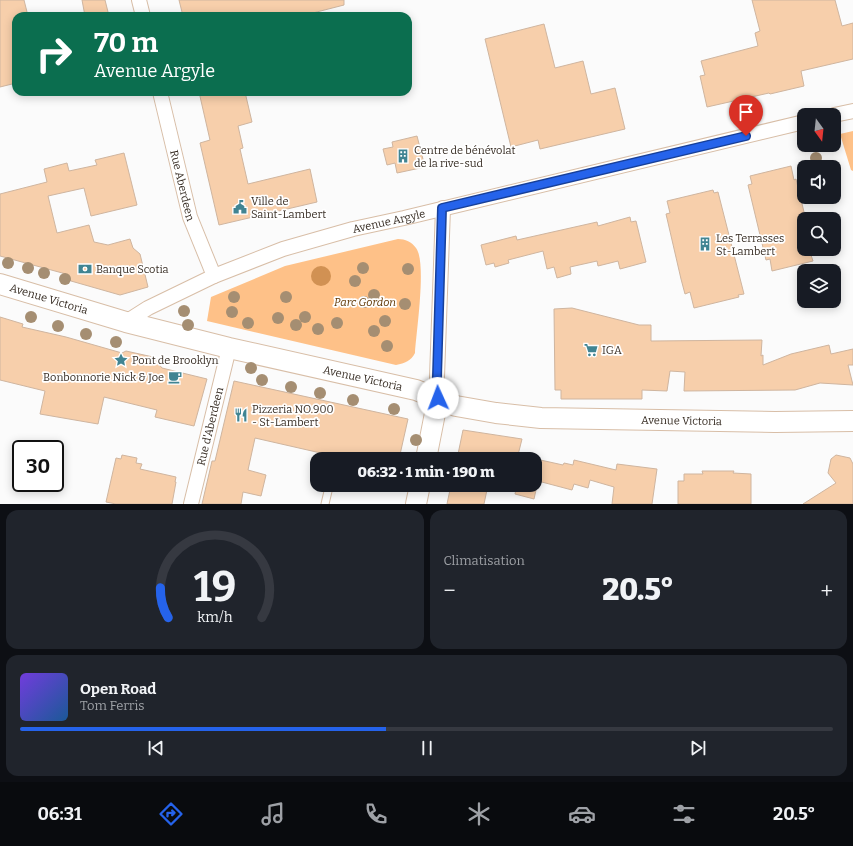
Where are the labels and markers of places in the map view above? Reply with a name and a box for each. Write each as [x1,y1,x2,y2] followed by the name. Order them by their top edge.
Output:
[729,95,763,136] pin
[414,144,515,170] place label: Centre de bénévolat de la rive-sud
[395,148,411,164] building icon: Centre de bénévolat de la rive-sud
[251,195,326,221] place label: Ville de Saint-Lambert
[232,199,248,215] public building icon: Ville de Saint-Lambert
[716,232,784,258] place label: Les Terrasses St-Lambert
[697,236,713,252] building icon: Les Terrasses St-Lambert
[77,261,93,277] bank icon: Banque Scotia
[96,263,169,276] place label: Banque Scotia
[583,342,599,358] supermarket icon: IGA
[602,344,622,357] place label: IGA
[113,352,129,368] place icon: Pont de Brooklyn
[132,354,219,367] place label: Pont de Brooklyn
[167,369,183,385] cafe icon: Bonbonnorie Nick & Joe
[43,371,164,384] place label: Bonbonnorie Nick & Joe
[252,403,333,429] place label: Pizzeria NO.900 - St-Lambert
[233,407,249,423] restaurant icon: Pizzeria NO.900 - St-Lambert

